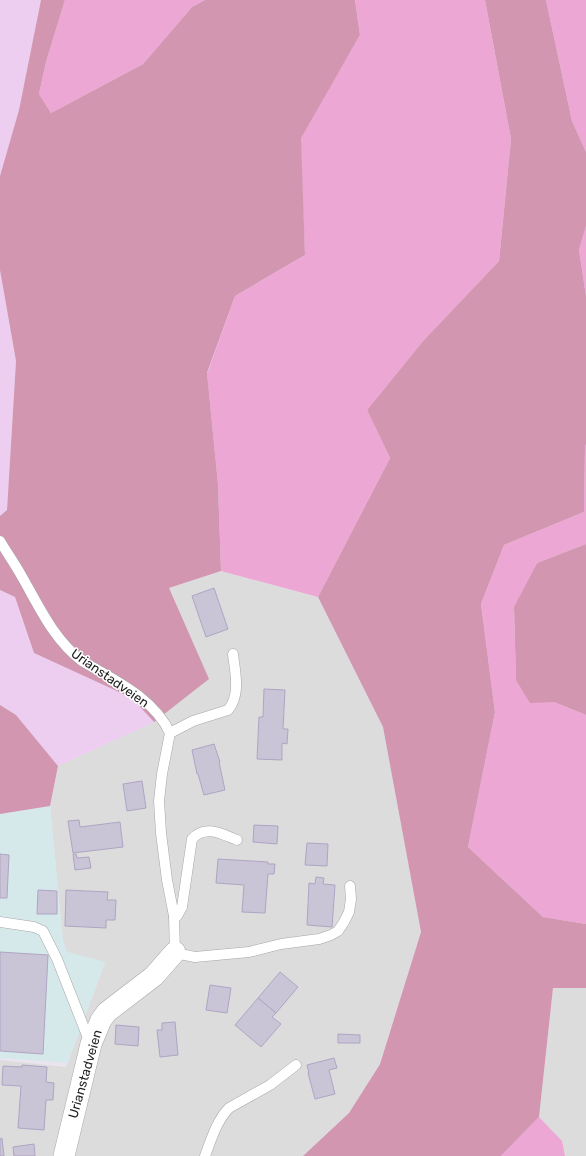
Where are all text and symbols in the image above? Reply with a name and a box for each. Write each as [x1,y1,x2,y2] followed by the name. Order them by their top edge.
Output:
[68,646,152,710] street label: Urianstadveien
[65,1028,105,1120] street label: Urianstadveien

